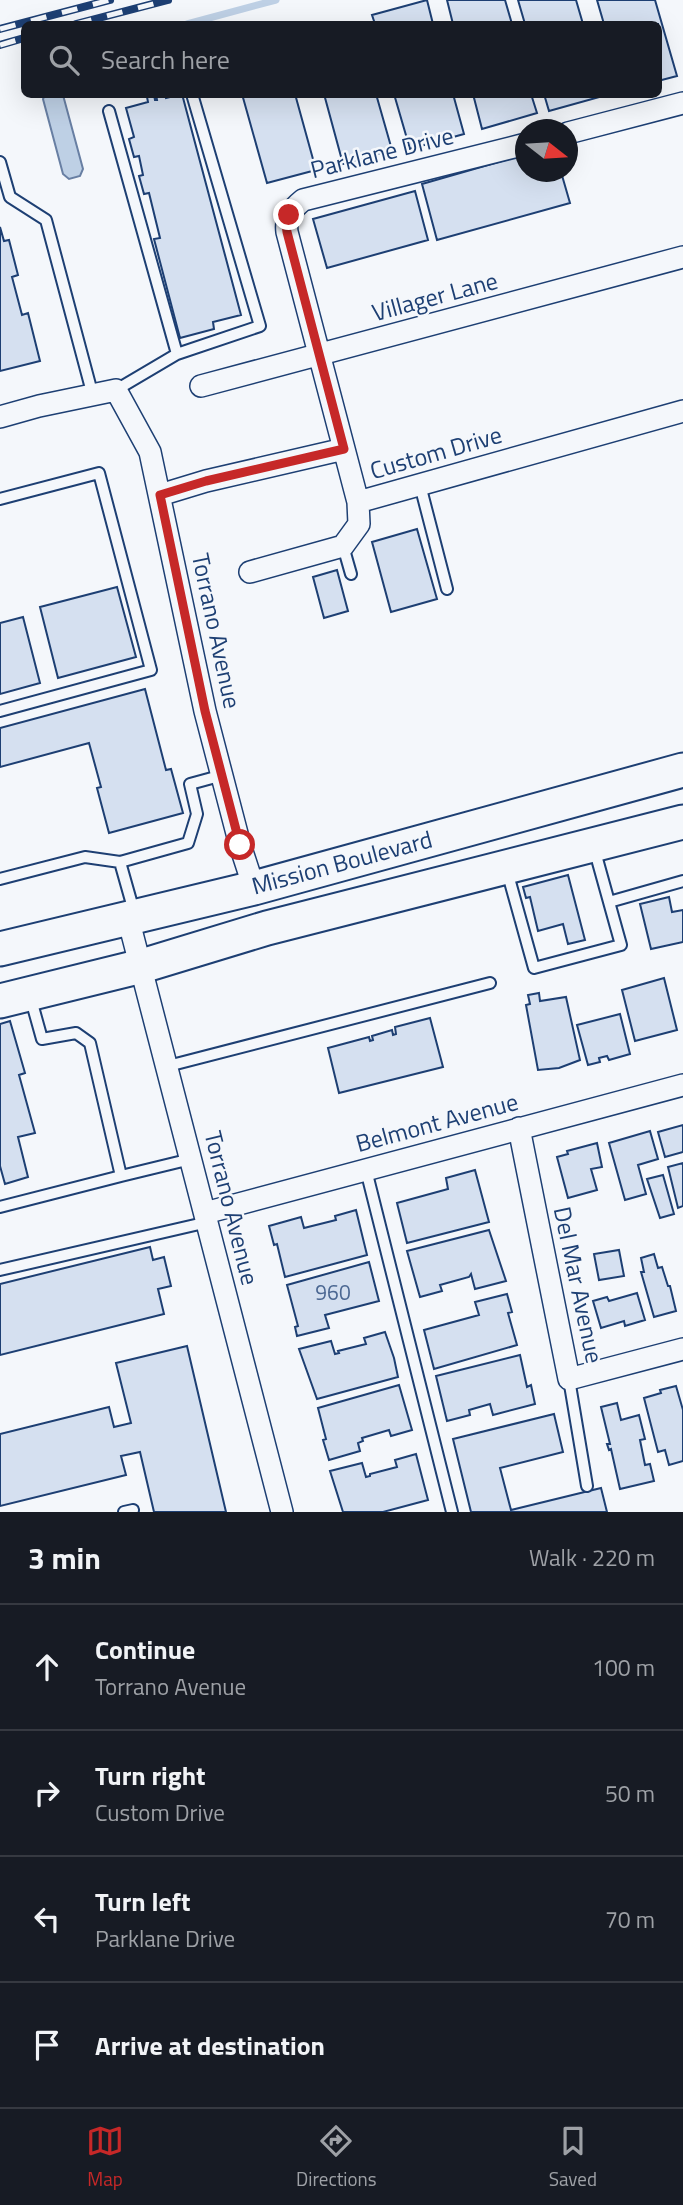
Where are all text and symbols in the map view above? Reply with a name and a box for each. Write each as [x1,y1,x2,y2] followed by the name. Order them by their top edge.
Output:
[21,21,662,98] search box
[101,40,230,79] text: Search here
[45,41,83,79] icon: search
[306,117,457,187] street label: Parklane Drive
[515,119,578,182] north arrow
[273,199,304,230] route end
[368,262,502,330] street label: Villager Lane
[366,416,506,488] street label: Custom Drive
[183,550,251,712] street label: Torrano Avenue
[247,821,436,903] street label: Mission Boulevard
[224,829,255,860] route start
[352,1083,522,1161] street label: Belmont Avenue
[195,1127,269,1289] street label: Torrano Avenue
[545,1203,613,1366] street label: Del Mar Avenue
[315,1276,351,1308] house number: 960
[28,1535,101,1581] text: 3 min
[529,1540,655,1575] text: Walk · 220 m
[95,1630,195,1669] text: Continue
[28,1648,66,1686] icon: ahead
[592,1650,655,1685] text: 100 m
[95,1669,246,1704] text: Torrano Avenue
[95,1756,206,1795] text: Turn right
[28,1774,66,1812] icon: right
[605,1776,655,1811] text: 50 m
[95,1795,225,1830] text: Custom Drive
[95,1882,190,1921] text: Turn left
[28,1900,66,1938] icon: left
[605,1902,655,1937] text: 70 m
[95,1921,235,1956] text: Parklane Drive
[28,2026,66,2064] icon: arrive
[95,2026,325,2065] text: Arrive at destination
[86,2122,124,2193] tab: Map
[296,2122,377,2193] tab: Directions
[549,2122,597,2193] tab: Saved

